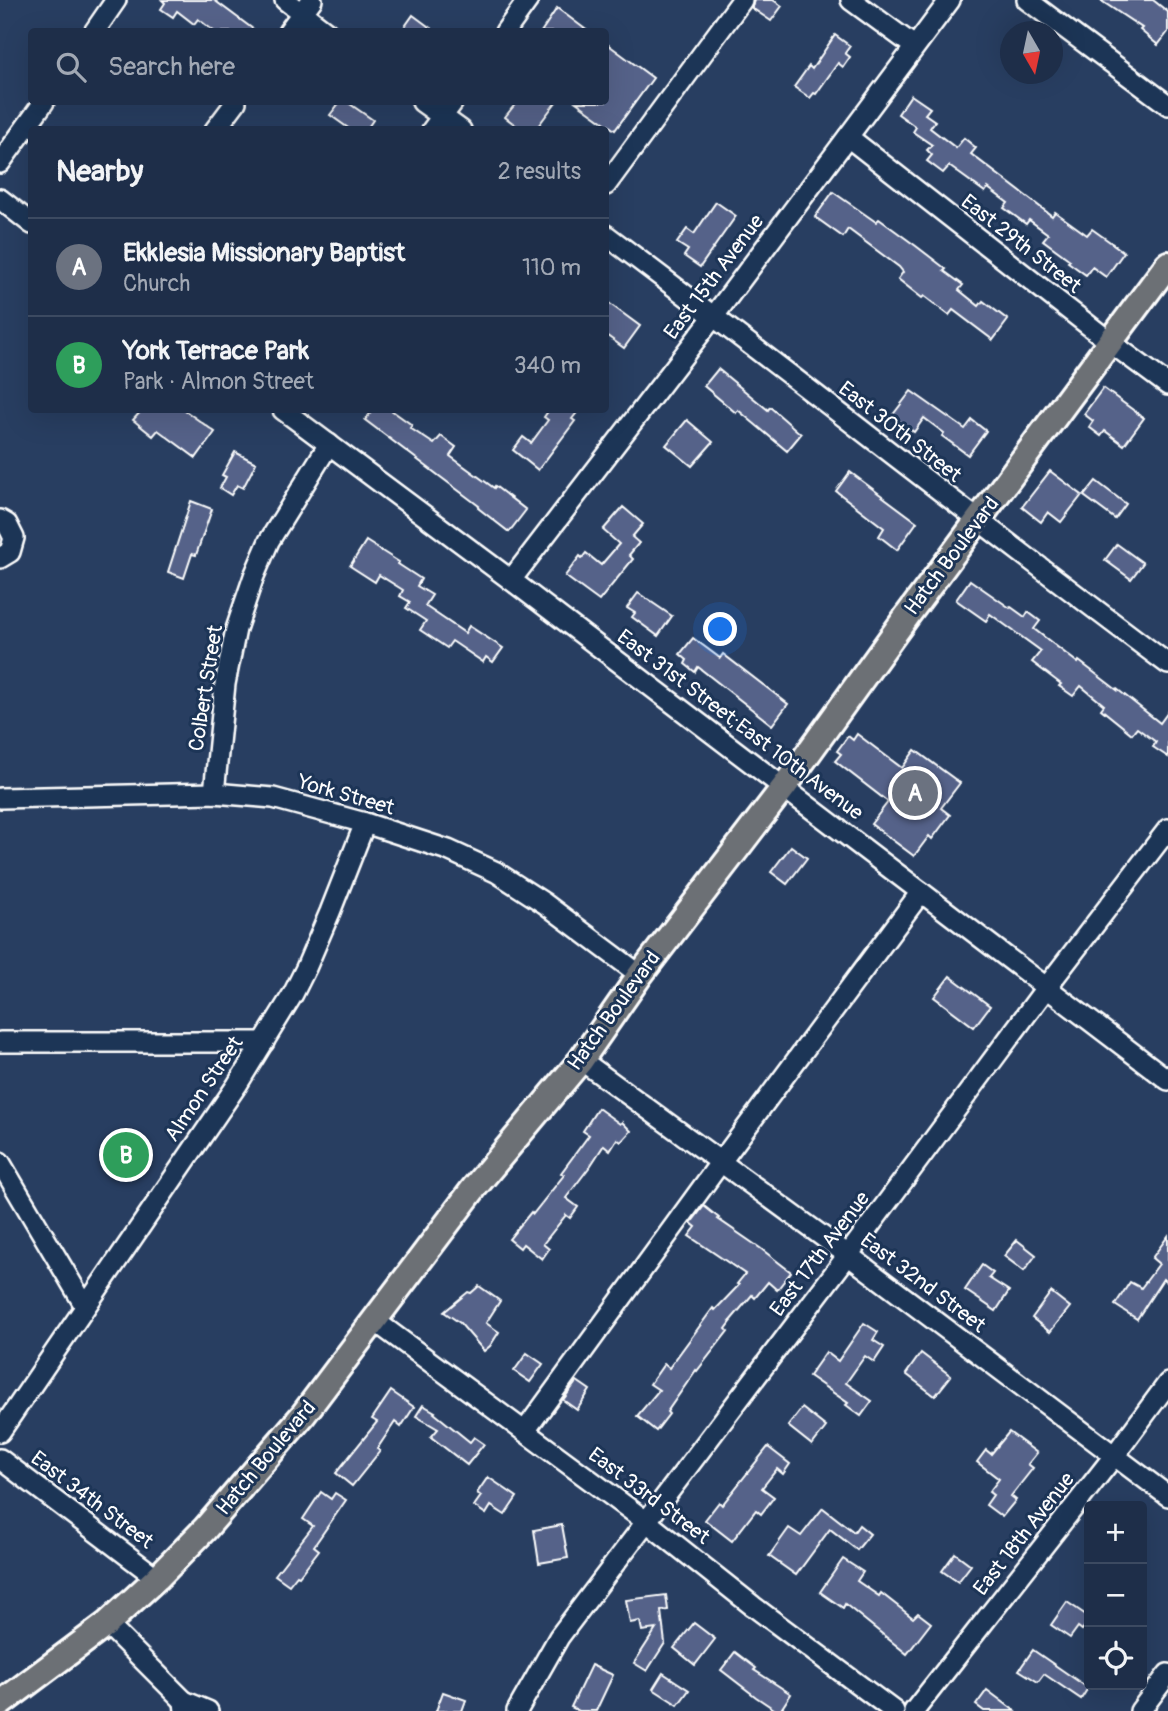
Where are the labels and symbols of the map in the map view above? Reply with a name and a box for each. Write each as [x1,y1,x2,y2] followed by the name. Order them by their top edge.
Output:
[1000,21,1063,84] north arrow
[955,189,1087,300] street label: East 29th Street
[658,208,770,345] street label: East 15th Avenue
[833,375,967,489] street label: East 30th Street
[899,491,1005,621] street label: Hatch Boulevard
[703,612,737,646] your location
[183,622,229,753] street label: Colbert Street
[612,624,869,827] street label: East 31st Street;East 10th Avenue
[892,767,938,819] pin: A
[294,768,398,822] street label: York Street
[561,946,667,1076] street label: Hatch Boulevard
[159,1031,250,1147] street label: Almon Street
[103,1129,149,1181] pin: B
[764,1186,876,1322] street label: East 17th Avenue
[855,1227,992,1339] street label: East 32nd Street
[210,1395,322,1521] street label: Hatch Boulevard
[583,1441,716,1551] street label: East 33rd Street
[25,1445,159,1555] street label: East 34th Street
[967,1466,1081,1601] street label: East 18th Avenue

